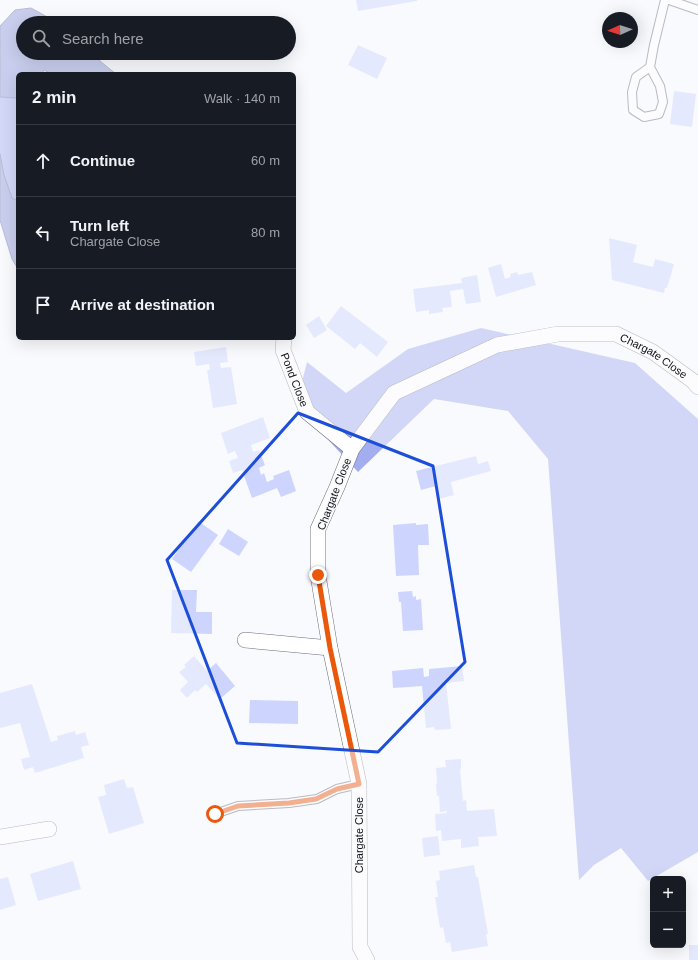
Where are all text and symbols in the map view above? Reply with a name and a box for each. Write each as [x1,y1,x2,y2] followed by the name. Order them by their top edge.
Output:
[602,12,638,48] north arrow
[16,16,296,60] search box
[30,27,52,49] icon: search
[62,30,144,47] text: Search here
[32,88,76,107] text: 2 min
[204,91,280,106] text: Walk · 140 m
[32,150,54,172] icon: ahead
[70,152,135,169] text: Continue
[251,153,280,168] text: 60 m
[70,217,129,234] text: Turn left
[32,222,54,244] icon: left
[251,225,280,240] text: 80 m
[70,234,160,249] text: Chargate Close
[32,294,54,316] icon: arrive
[70,296,215,313] text: Arrive at destination
[618,331,690,381] street label: Chargate Close
[279,351,310,409] street label: Pond Close
[315,456,353,532] street label: Chargate Close
[309,566,327,584] route end
[353,797,365,873] street label: Chargate Close
[206,805,224,823] route start
[650,876,686,948] map controls
[650,876,686,912] button: +
[650,912,686,948] button: −

